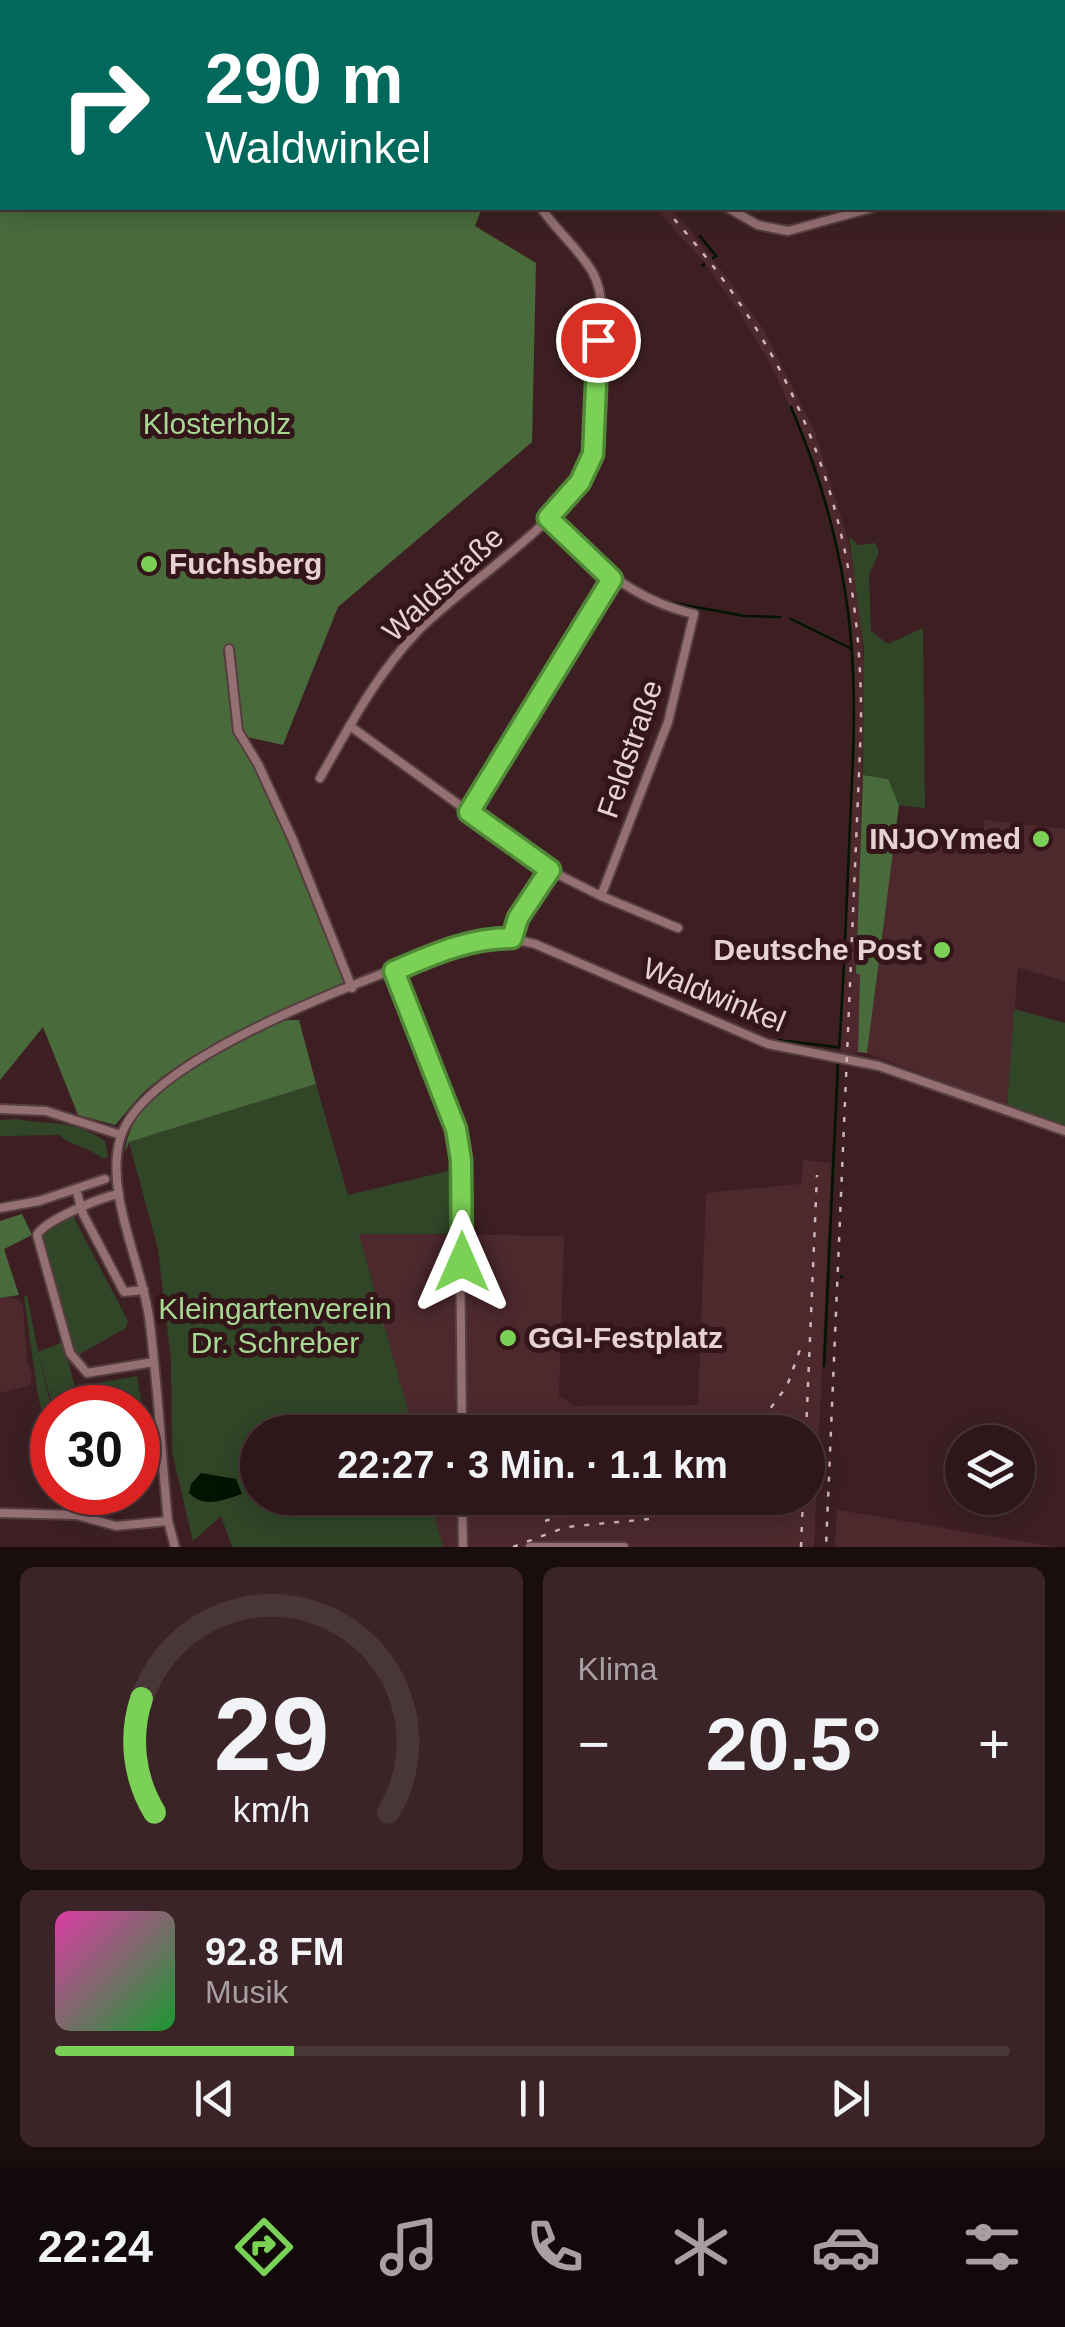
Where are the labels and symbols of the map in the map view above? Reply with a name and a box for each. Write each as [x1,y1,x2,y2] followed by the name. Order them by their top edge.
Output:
[556,298,641,383] pin
[143,407,291,440] park label: Klosterholz
[376,520,510,648] street label: Waldstraße
[169,547,322,580] place label: Fuchsberg
[138,553,160,575] marker: Fuchsberg
[591,676,668,822] street label: Feldstraße
[869,822,1021,855] place label: INJOYmed
[1030,828,1052,850] marker: INJOYmed
[714,933,922,966] place label: Deutsche Post
[931,939,953,961] marker: Deutsche Post
[638,951,790,1038] street label: Waldwinkel
[410,1210,514,1314] position arrow
[158,1292,392,1359] park label: Kleingartenverein Dr. Schreber
[528,1321,723,1354] place label: GGI-Festplatz
[497,1327,519,1349] marker: GGI-Festplatz
[30,1385,160,1515] speed limit sign: 30

